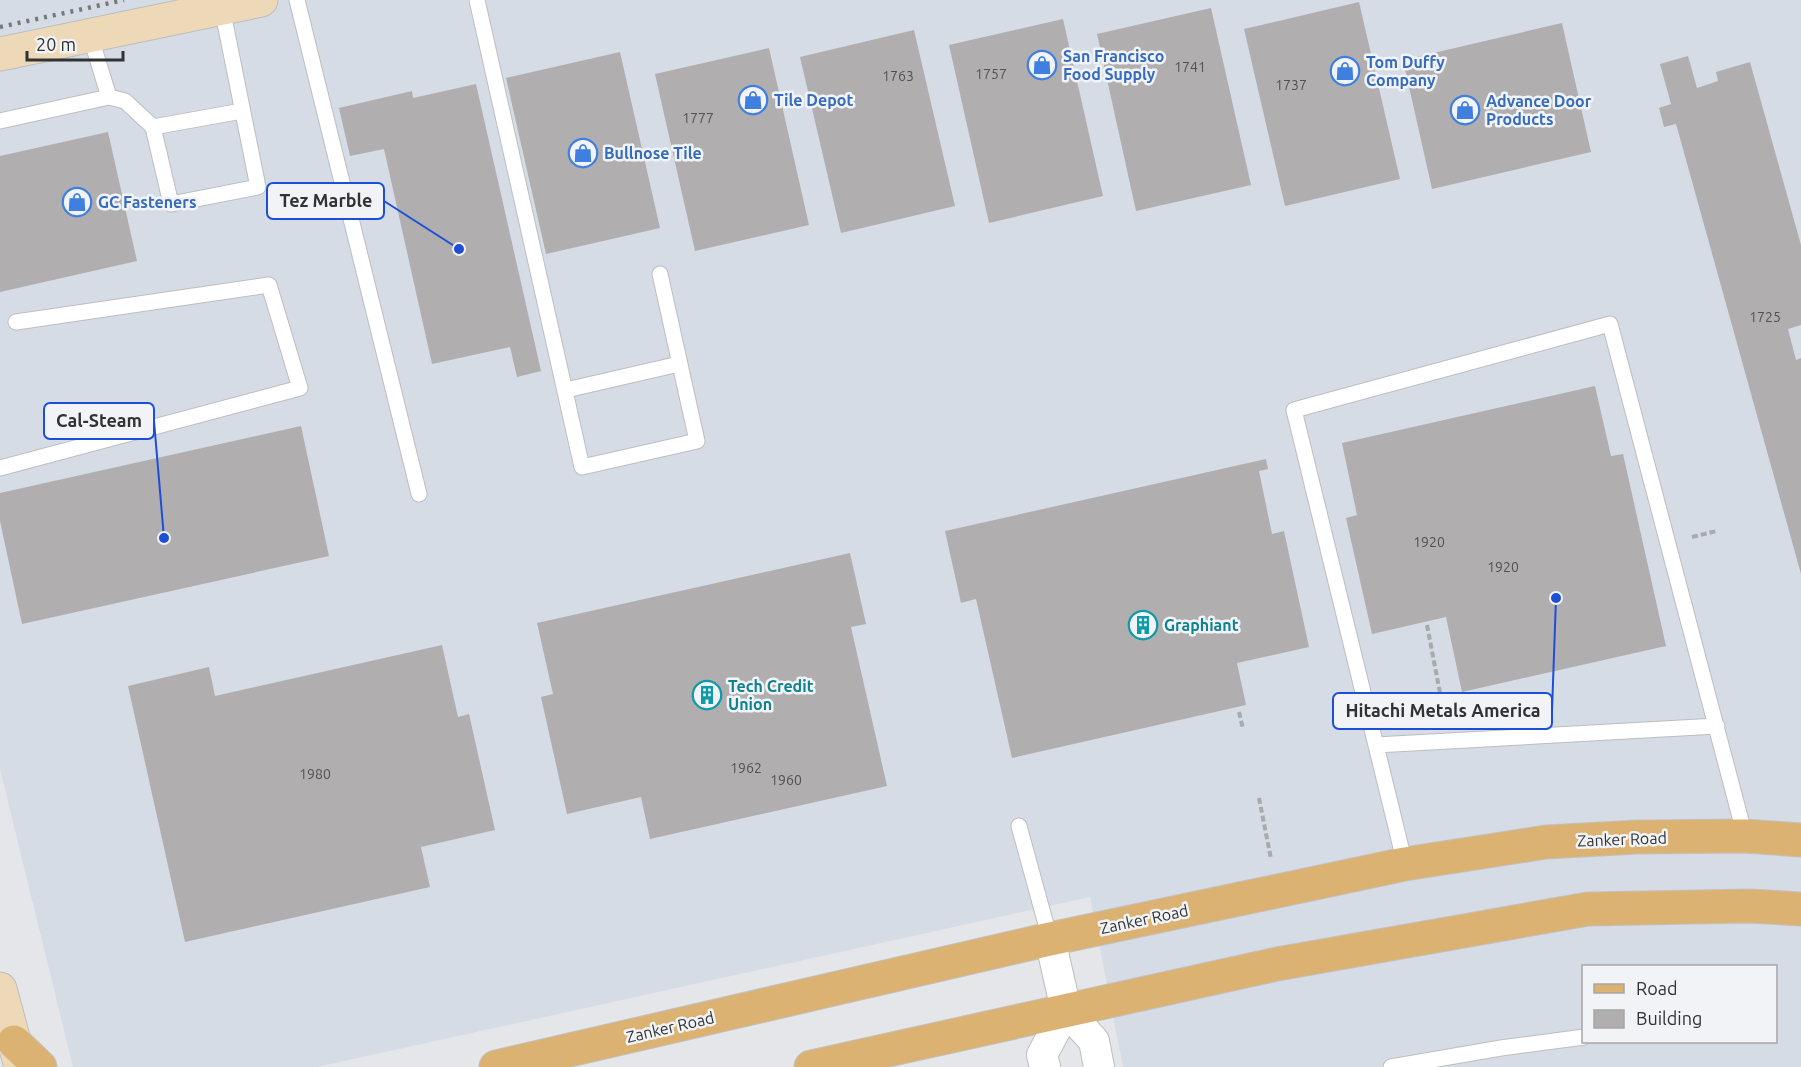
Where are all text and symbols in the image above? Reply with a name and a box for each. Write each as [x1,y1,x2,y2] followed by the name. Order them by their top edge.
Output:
[27,24,123,62] scale bar
[36,34,76,54] text: 20 m
[1063,47,1164,83] place label: San Francisco Food Supply
[1026,49,1058,81] shop icon: San Francisco Food Supply
[1366,53,1445,89] place label: Tom Duffy Company
[1329,55,1361,87] shop icon: Tom Duffy Company
[1174,59,1206,75] house number: 1741
[975,66,1007,82] house number: 1757
[882,68,914,84] house number: 1763
[1275,77,1307,93] house number: 1737
[737,84,769,116] shop icon: Tile Depot
[774,91,853,109] place label: Tile Depot
[1486,92,1592,128] place label: Advance Door Products
[1449,94,1481,126] shop icon: Advance Door Products
[682,110,714,126] house number: 1777
[567,137,599,169] shop icon: Bullnose Tile
[604,144,702,162] place label: Bullnose Tile
[267,183,384,219] callout: Tez Marble
[61,186,93,218] shop icon: GC Fasteners
[280,190,372,210] text: Tez Marble
[98,193,196,211] place label: GC Fasteners
[1749,309,1781,325] house number: 1725
[44,403,154,439] callout: Cal-Steam
[56,410,142,430] text: Cal-Steam
[1413,534,1445,550] house number: 1920
[1487,559,1519,575] house number: 1920
[1127,609,1159,641] building icon: Graphiant
[1164,616,1239,634] place label: Graphiant
[728,677,814,713] place label: Tech Credit Union
[691,679,723,711] building icon: Tech Credit Union
[1333,693,1552,729] callout: Hitachi Metals America
[1345,700,1541,720] text: Hitachi Metals America
[730,760,762,776] house number: 1962
[299,766,331,782] house number: 1980
[770,772,802,788] house number: 1960
[1577,828,1667,850] street label: Zanker Road
[1098,901,1190,937] street label: Zanker Road
[1582,965,1777,1043] legend
[1636,978,1678,998] text: Road
[624,1008,716,1046] street label: Zanker Road
[1636,1008,1702,1028] text: Building

